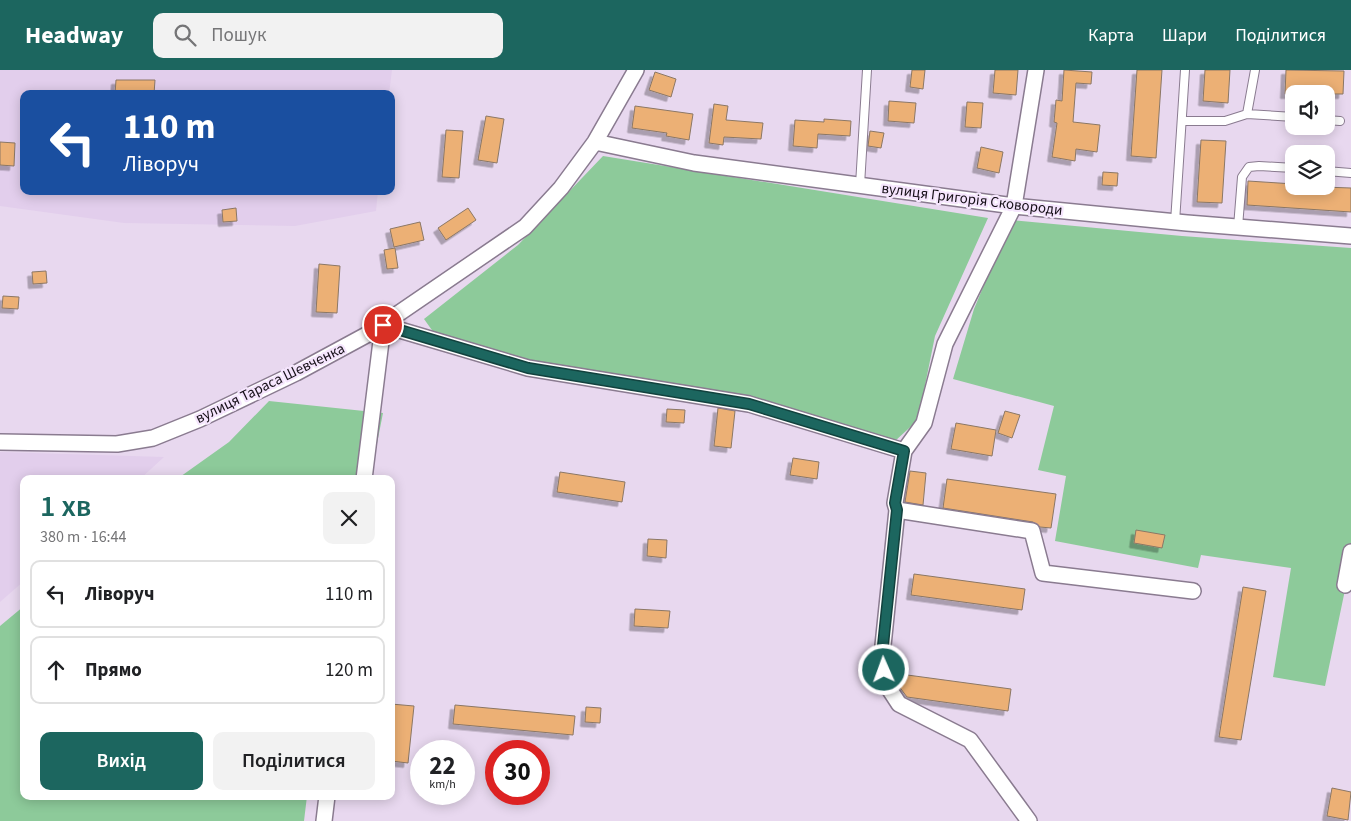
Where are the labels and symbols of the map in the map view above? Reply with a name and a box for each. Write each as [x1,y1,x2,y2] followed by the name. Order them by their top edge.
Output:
[880,178,1064,221] street label: вулиця Григорія Сковороди
[362,304,404,346] pin
[192,338,348,429] street label: вулиця Тараса Шевченка
[857,643,909,695] position arrow
[485,740,550,805] speed limit sign: 30

